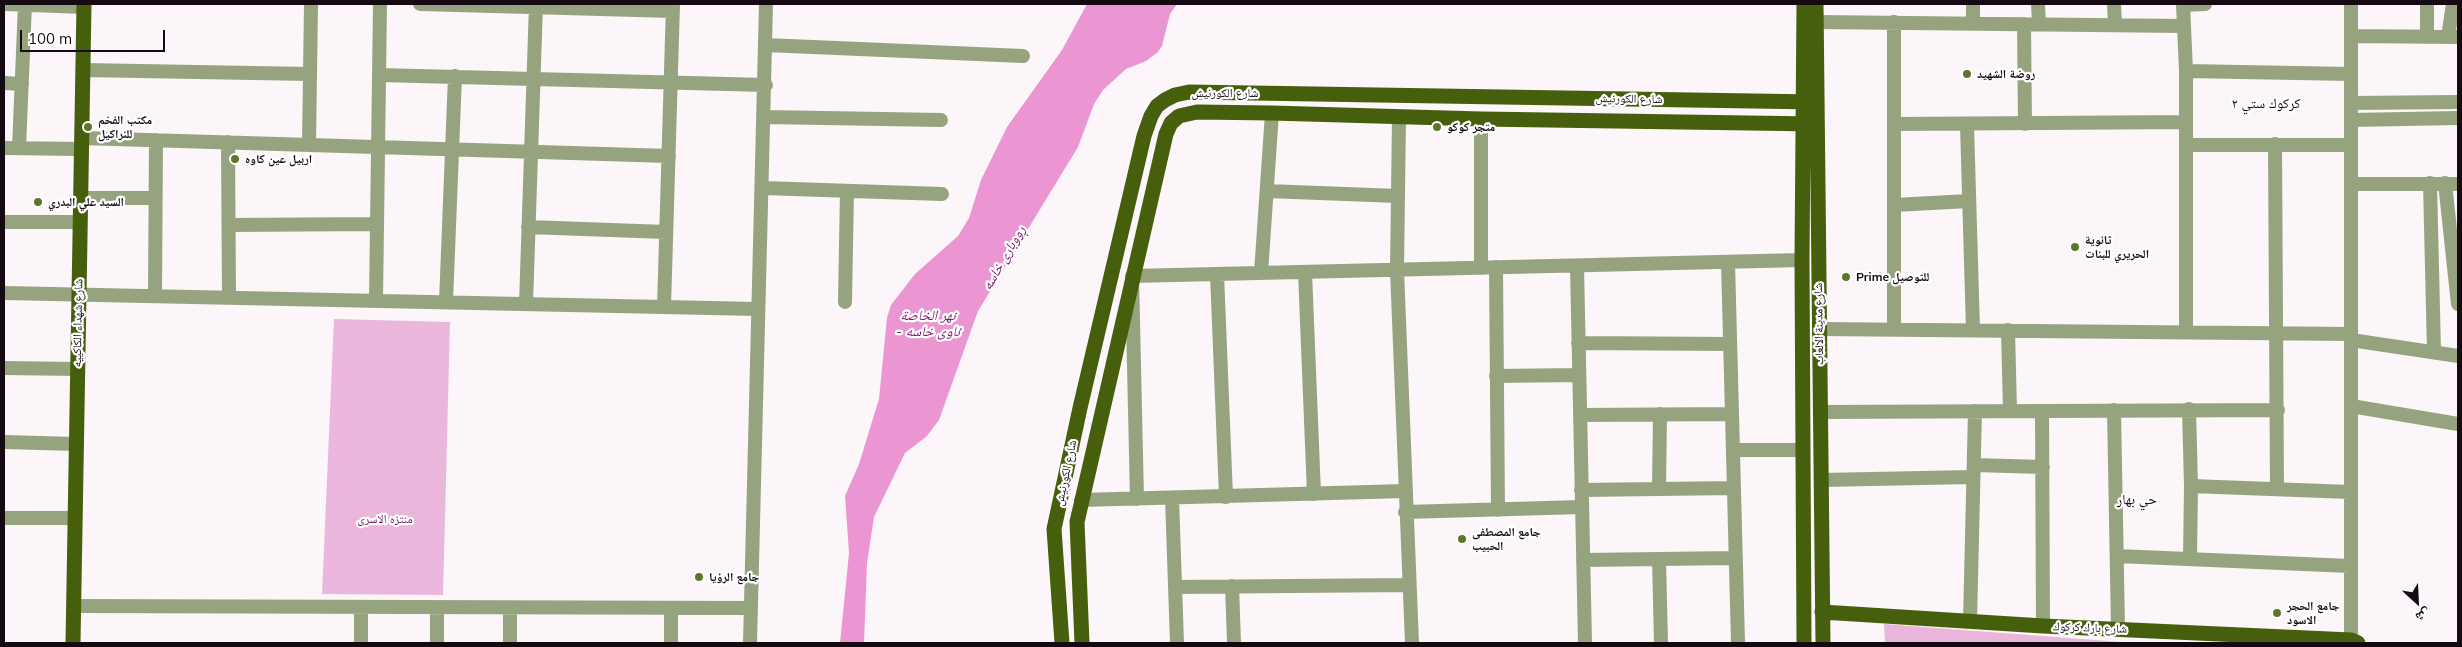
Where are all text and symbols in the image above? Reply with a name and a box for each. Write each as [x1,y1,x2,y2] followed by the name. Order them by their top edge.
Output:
[22,20,168,52] scale bar
[28,29,72,48] text: 100 m
[1977,67,2035,81] place label: روضة الشهيد
[1961,68,1973,80] marker: روضة الشهيد
[1192,86,1258,100] street label: شارع الكورنيش
[1595,91,1663,107] street label: شارع الكورنيش
[2231,96,2301,112] district label: كركوك ستي ٢
[98,113,152,141] place label: مكتب الفخم للنراكيل
[1447,120,1495,134] place label: متجر كوكو
[82,121,94,133] marker: مكتب الفخم للنراكيل
[1431,121,1443,133] marker: متجر كوكو
[245,152,312,166] place label: اربيل عين كاوه
[229,153,241,165] marker: اربيل عين كاوه
[48,195,124,209] place label: السيد علي البدري
[32,196,44,208] marker: السيد علي البدري
[979,223,1029,293] water label: ڕووباری خاسە
[2085,233,2149,261] place label: ثانوية الحريري للبنات
[2069,241,2081,253] marker: ثانوية الحريري للبنات
[1856,270,1929,284] place label: Prime للتوصيل
[1840,271,1852,283] marker: Prime للتوصيل
[70,279,86,367] street label: شارع شهداء الكاكييه
[1811,283,1827,365] street label: شارع مدينة الالعاب
[896,308,960,341] water label: نهر الخاصة - ئاوی خاسە
[1052,439,1080,507] street label: شارع الكورنيش
[2117,492,2157,508] district label: حي بهار
[357,512,413,526] park label: منتزه الاسرى
[1472,525,1541,553] place label: جامع المصطفى الحبيب
[1456,533,1468,545] marker: جامع المصطفى الحبيب
[709,570,759,584] place label: جامع الرؤيا
[693,571,705,583] marker: جامع الرؤيا
[2392,577,2442,627] north arrow
[2287,599,2339,627] place label: جامع الحجر الاسود
[2413,604,2434,627] text: ش
[2271,607,2283,619] marker: جامع الحجر الاسود
[2053,620,2127,636] street label: شارع بارك كركوك

